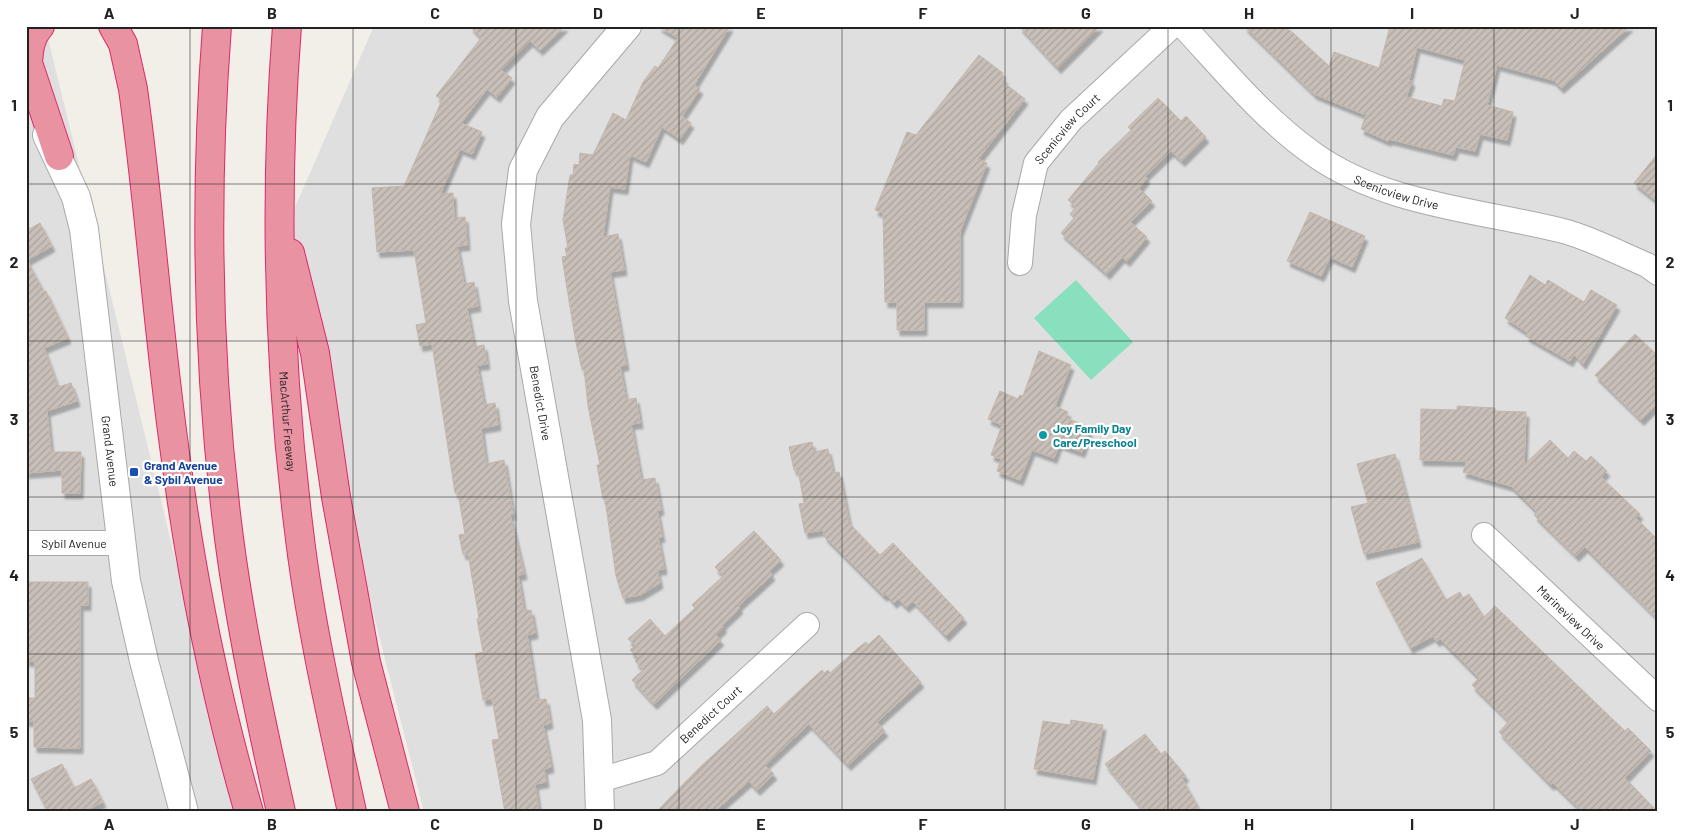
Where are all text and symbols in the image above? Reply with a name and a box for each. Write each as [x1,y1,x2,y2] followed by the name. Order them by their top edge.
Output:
[104,3,115,22] text: A
[267,3,277,22] text: B
[430,3,440,22] text: C
[593,3,603,22] text: D
[756,3,766,22] text: E
[919,3,928,22] text: F
[1081,3,1091,22] text: G
[1244,3,1254,22] text: H
[1410,3,1414,22] text: I
[1570,3,1580,22] text: J
[1031,90,1102,167] street label: Scenicview Court
[11,95,17,114] text: 1
[1667,95,1673,114] text: 1
[1352,171,1440,212] street label: Scenicview Drive
[10,252,19,271] text: 2
[1666,252,1675,271] text: 2
[528,364,554,442] street label: Benedict Drive
[277,371,299,473] street label: MacArthur Freeway
[10,409,18,428] text: 3
[1666,409,1674,428] text: 3
[99,415,122,487] street label: Grand Avenue
[1053,421,1137,449] place label: Joy Family Day Care/Preschool
[1037,429,1049,441] marker: Joy Family Day Care/Preschool
[144,458,223,486] place label: Grand Avenue & Sybil Avenue
[128,466,140,478] marker: Grand Avenue & Sybil Avenue
[41,536,107,550] street label: Sybil Avenue
[9,565,19,584] text: 4
[1665,565,1675,584] text: 4
[1535,582,1608,652] street label: Marineview Drive
[677,682,744,746] street label: Benedict Court
[10,722,19,741] text: 5
[1666,722,1675,741] text: 5
[104,814,115,833] text: A
[267,814,277,833] text: B
[430,814,440,833] text: C
[593,814,603,833] text: D
[756,814,766,833] text: E
[919,814,928,833] text: F
[1081,814,1091,833] text: G
[1244,814,1254,833] text: H
[1410,814,1414,833] text: I
[1570,814,1580,833] text: J

